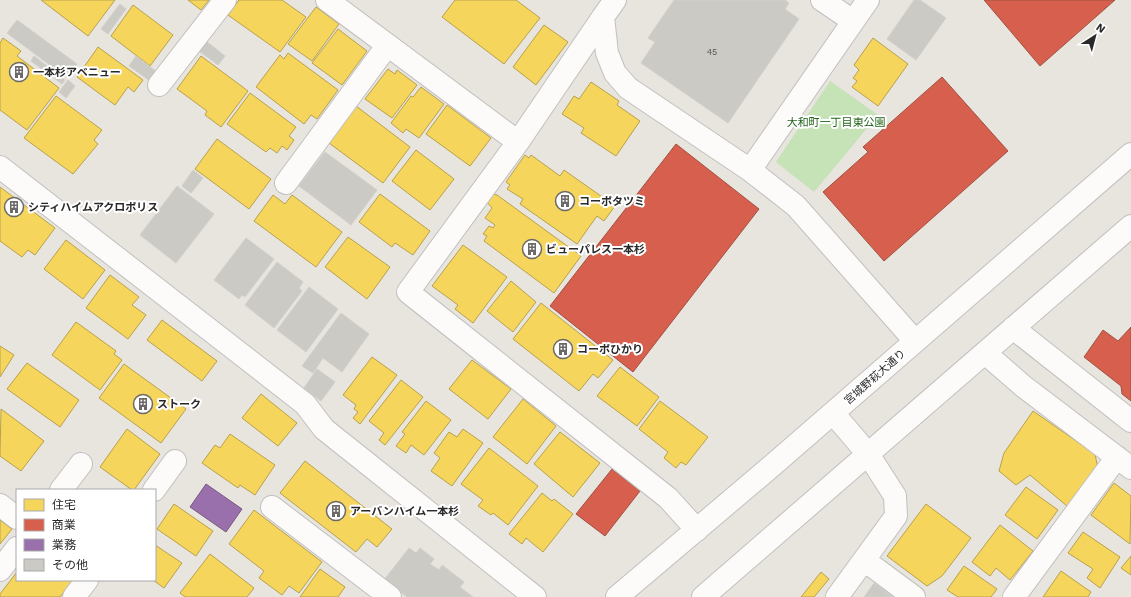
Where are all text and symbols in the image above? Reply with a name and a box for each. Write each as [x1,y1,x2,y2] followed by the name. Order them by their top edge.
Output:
[1075,16,1115,56] north arrow
[1093,21,1108,36] text: N
[707,47,717,57] house number: 45
[8,61,30,83] building icon: 一本杉アベニュー
[33,66,121,79] place label: 一本杉アベニュー
[787,116,886,129] park label: 大和町一丁目東公園
[554,190,576,212] building icon: コーポタツミ
[579,195,645,208] place label: コーポタツミ
[3,196,25,218] building icon: シティハイムアクロポリス
[28,201,158,214] place label: シティハイムアクロポリス
[521,238,543,260] building icon: ビューパレス一本杉
[546,243,645,256] place label: ビューパレス一本杉
[552,338,574,360] building icon: コーポひかり
[577,343,643,356] place label: コーポひかり
[842,347,908,407] street label: 宮城野萩大通り
[132,393,154,415] building icon: ストーク
[157,398,201,411] place label: ストーク
[16,489,156,581] legend
[52,498,76,512] text: 住宅
[325,500,347,522] building icon: アーバンハイム一本杉
[350,505,459,518] place label: アーバンハイム一本杉
[52,518,76,532] text: 商業
[52,538,76,552] text: 業務
[52,558,88,572] text: その他

